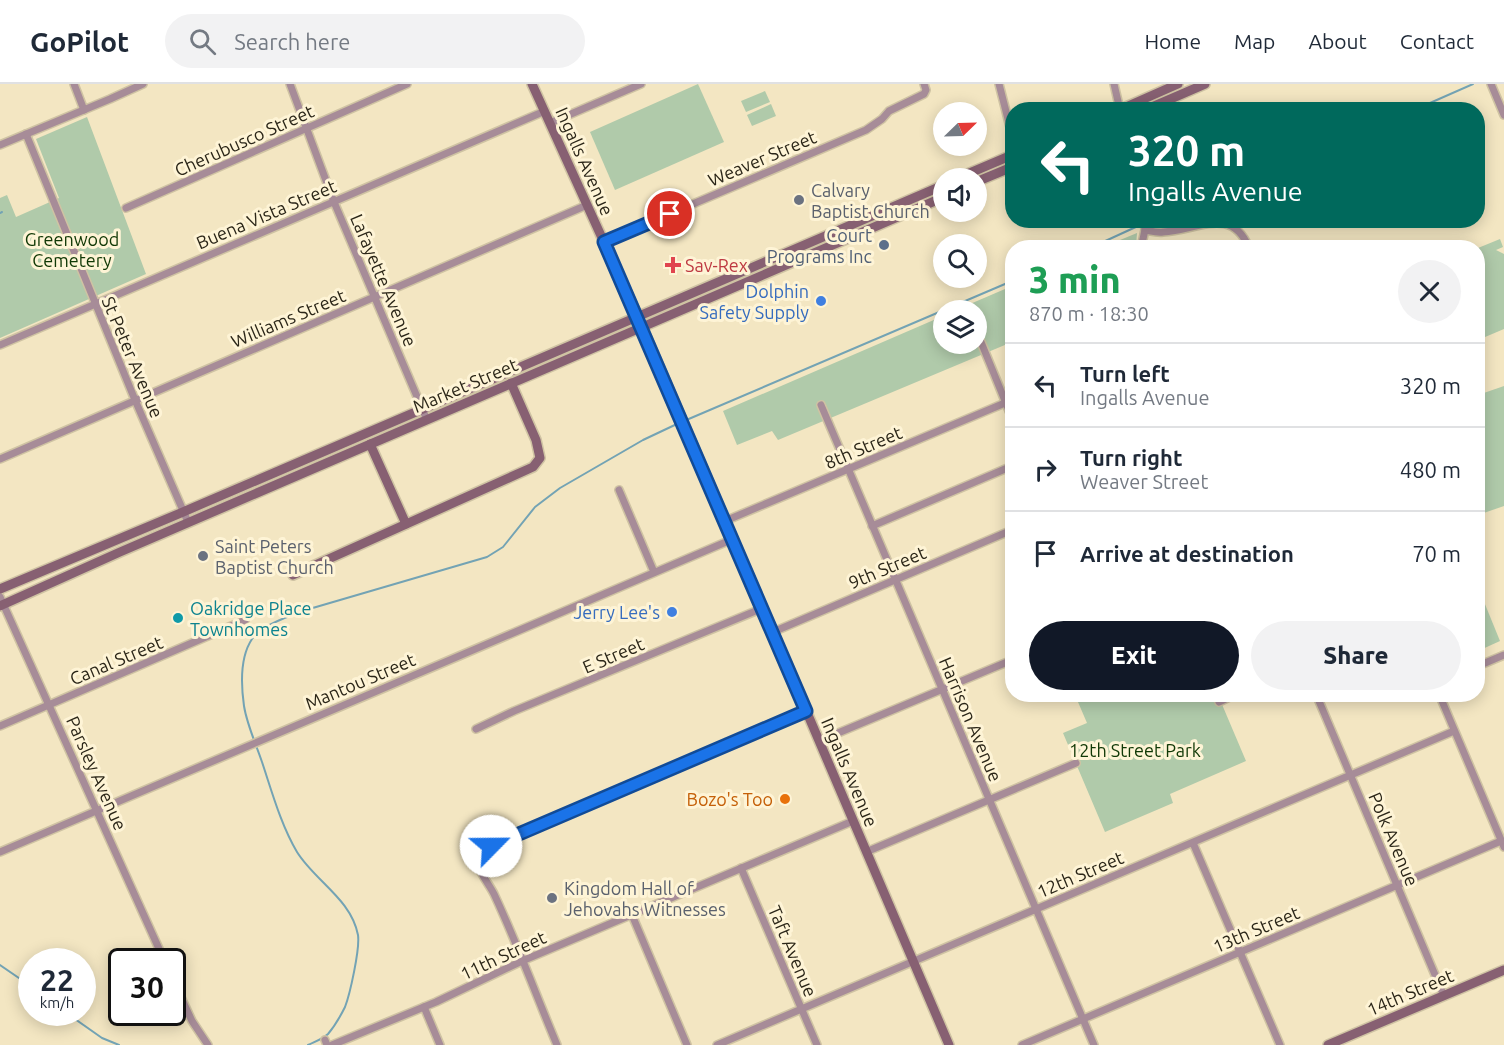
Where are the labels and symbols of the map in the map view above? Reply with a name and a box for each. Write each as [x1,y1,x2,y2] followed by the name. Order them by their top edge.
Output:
[171,100,317,180] street label: Cherubusco Street
[933,102,987,156] north arrow
[552,104,618,218] street label: Ingalls Avenue
[705,126,819,190] street label: Weaver Street
[193,175,339,253] street label: Buena Vista Street
[811,180,930,221] place label: Calvary Baptist Church
[644,188,695,239] pin
[792,193,806,207] marker: Calvary Baptist Church
[347,211,421,349] street label: Lafayette Avenue
[767,225,872,266] place label: Court Programs Inc
[25,229,119,270] park label: Greenwood Cemetery
[877,238,891,252] marker: Court Programs Inc
[685,255,748,275] place label: Sav-Rex
[666,258,680,272] marker: Sav-Rex
[699,281,809,322] place label: Dolphin Safety Supply
[228,285,348,351] street label: Williams Street
[98,293,168,421] street label: St Peter Avenue
[814,294,828,308] marker: Dolphin Safety Supply
[410,354,520,416] street label: Market Street
[821,422,905,472] street label: 8th Street
[215,536,334,577] place label: Saint Peters Baptist Church
[845,542,929,592] street label: 9th Street
[196,549,210,563] marker: Saint Peters Baptist Church
[190,598,311,639] place label: Oakridge Place Townhomes
[573,602,660,622] place label: Jerry Lee's
[665,605,679,619] marker: Jerry Lee's
[171,611,185,625] marker: Oakridge Place Townhomes
[67,631,165,689] street label: Canal Street
[579,633,647,677] street label: E Street
[302,649,418,713] street label: Mantou Street
[936,654,1006,784] street label: Harrison Avenue
[63,713,131,833] street label: Parsley Avenue
[818,714,882,830] street label: Ingalls Avenue
[1069,740,1201,760] park label: 12th Street Park
[686,789,773,809] place label: Bozo's Too
[1365,789,1423,889] street label: Polk Avenue
[778,792,792,806] marker: Bozo's Too
[459,814,523,878] position arrow
[1034,847,1126,901] street label: 12th Street
[564,878,726,919] place label: Kingdom Hall of Jehovahs Witnesses
[545,891,559,905] marker: Kingdom Hall of Jehovahs Witnesses
[765,902,821,1000] street label: Taft Avenue
[1210,902,1302,956] street label: 13th Street
[457,926,549,984] street label: 11th Street
[108,948,186,1026] speed limit sign: 30
[1364,965,1456,1019] street label: 14th Street

